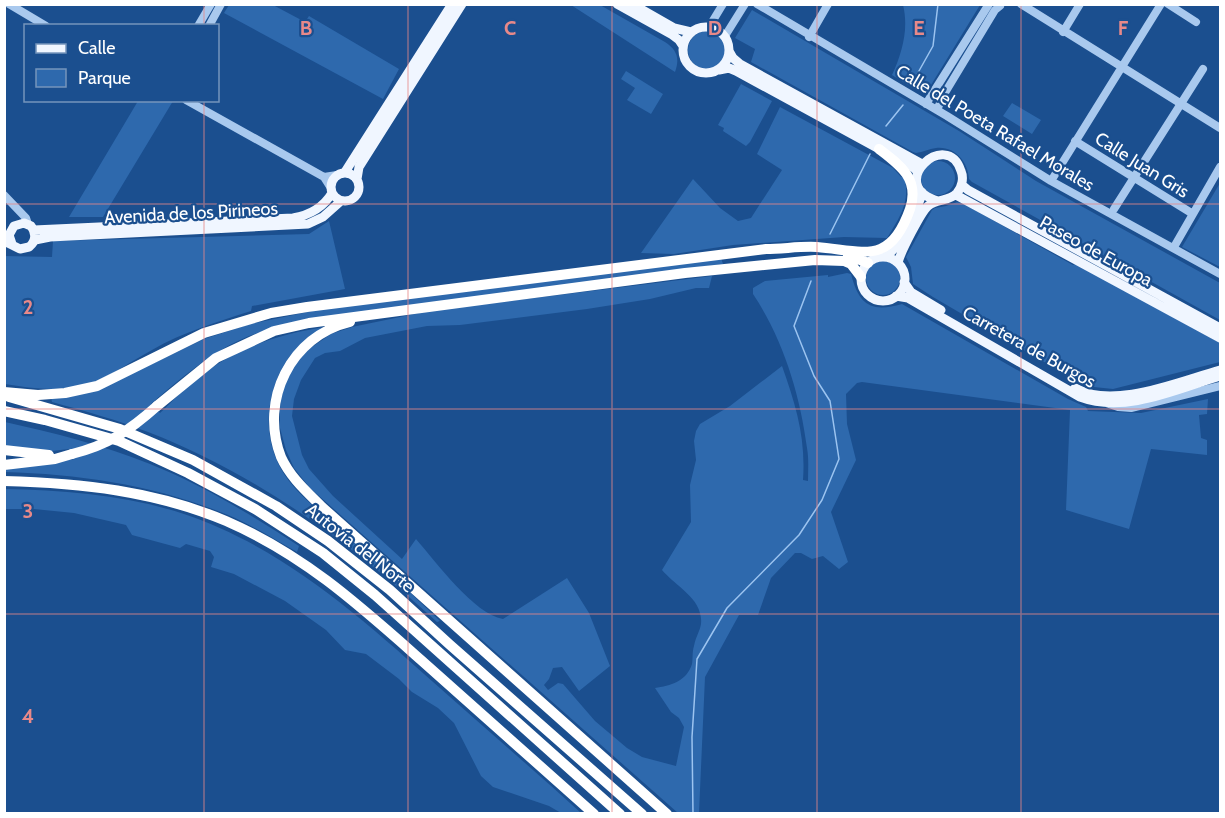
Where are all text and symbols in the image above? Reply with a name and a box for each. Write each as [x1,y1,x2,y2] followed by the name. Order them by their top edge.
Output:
[300,16,312,40] text: B
[504,16,516,40] text: C
[708,16,722,40] text: D
[913,16,925,40] text: E
[1118,16,1129,40] text: F
[24,24,219,102] legend
[78,37,115,59] text: Calle
[892,60,1098,196] street label: Calle del Poeta Rafael Morales
[78,67,131,89] text: Parque
[1091,127,1193,203] street label: Calle Juan Gris
[104,197,278,229] street label: Avenida de los Pirineos
[1036,211,1157,291] street label: Paseo de Europa
[23,295,33,319] text: 2
[959,301,1099,393] street label: Carretera de Burgos
[23,499,33,523] text: 3
[301,499,419,597] street label: Autovía del Norte
[22,704,34,728] text: 4

